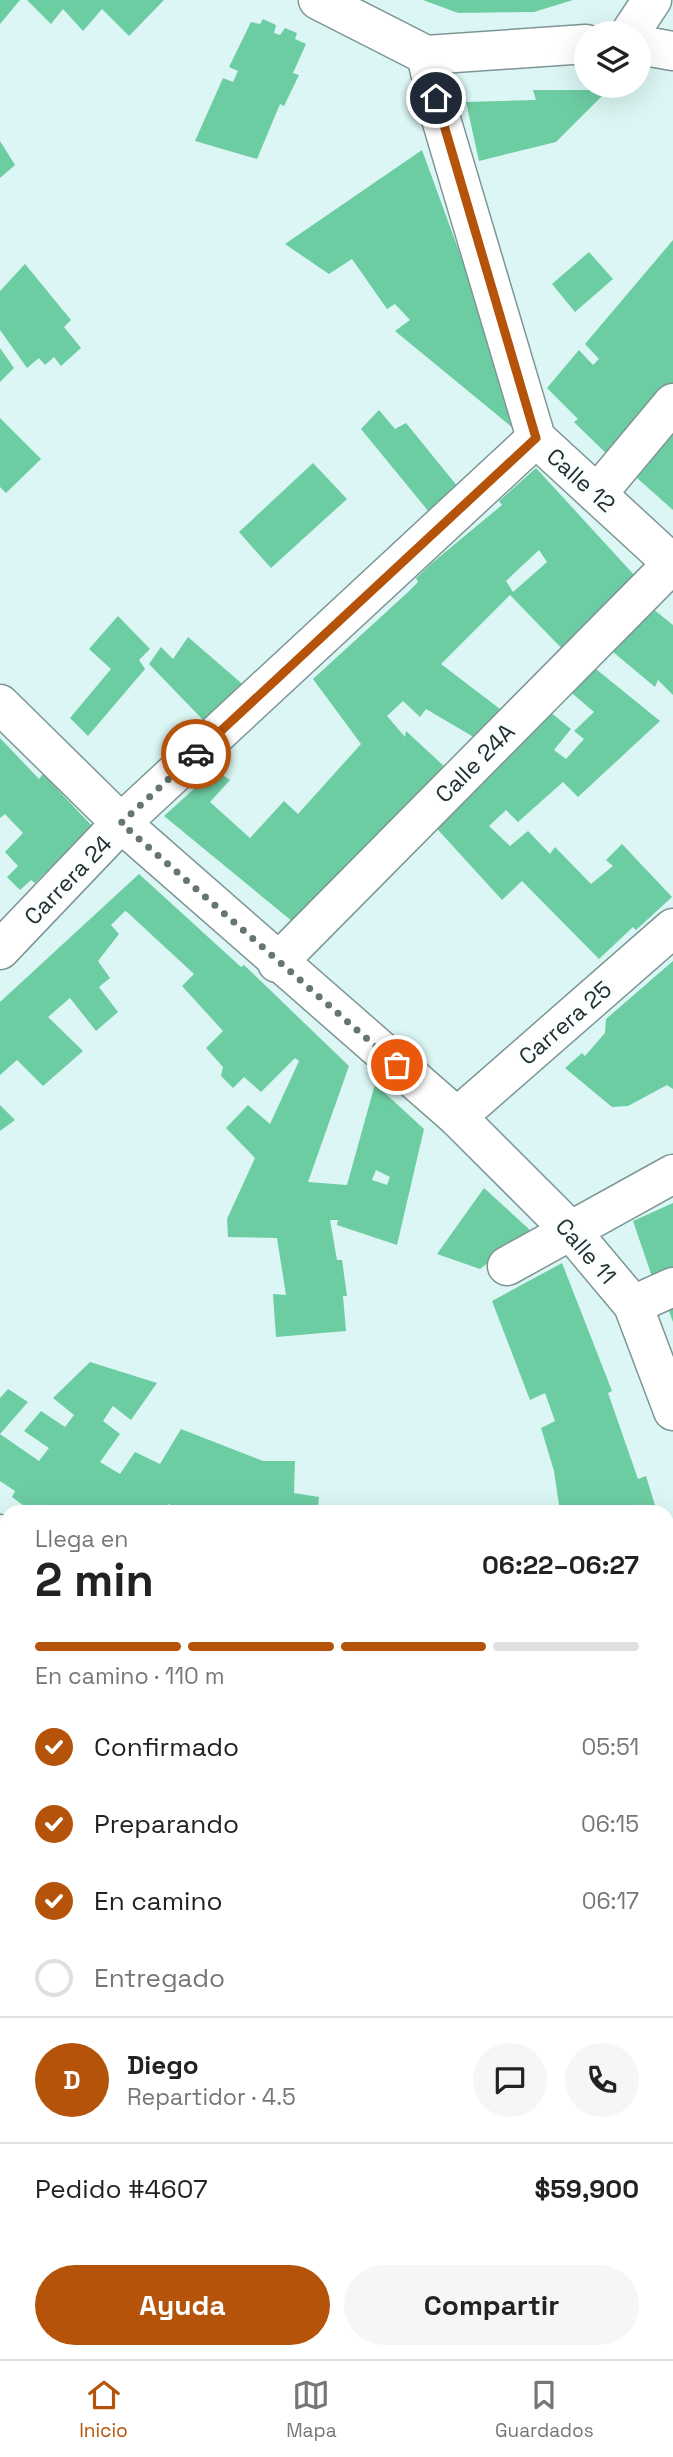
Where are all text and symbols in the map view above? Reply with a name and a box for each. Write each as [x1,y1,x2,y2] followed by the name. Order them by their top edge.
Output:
[574,21,651,98] map controls
[574,21,651,98] button: layers
[406,68,466,128] pin
[417,79,455,117] icon: home
[540,441,622,519] street label: Calle 12
[429,717,521,809] street label: Calle 24A
[161,719,231,789] courier
[177,735,215,773] icon: car
[18,829,118,931] street label: Carrera 24
[512,974,618,1072] street label: Carrera 25
[367,1035,427,1095] pin
[378,1046,416,1084] icon: bag
[549,1212,623,1290] street label: Calle 11
[35,1524,128,1554] text: Llega en
[482,1548,639,1582] text: 06:22–06:27
[35,1551,154,1609] text: 2 min
[35,1661,224,1691] text: En camino · 110 m
[35,1728,73,1766] icon: check
[94,1730,239,1764] text: Confirmado
[582,1732,639,1762] text: 05:51
[35,1805,73,1843] icon: check
[94,1807,239,1841] text: Preparando
[581,1809,639,1839] text: 06:15
[35,1882,73,1920] icon: check
[94,1884,223,1918] text: En camino
[582,1886,639,1916] text: 06:17
[94,1961,225,1995] text: Entregado
[473,2043,547,2117] button: chat
[565,2043,639,2117] button: phone
[127,2048,199,2082] text: Diego
[63,2063,81,2097] text: D
[127,2082,296,2112] text: Repartidor · 4.5
[35,2172,208,2206] text: Pedido #4607
[534,2172,639,2206] text: $59,900
[35,2265,330,2345] button: Ayuda
[344,2265,639,2345] button: Compartir
[79,2376,128,2443] tab: Inicio
[286,2376,337,2443] tab: Mapa
[495,2376,594,2443] tab: Guardados

